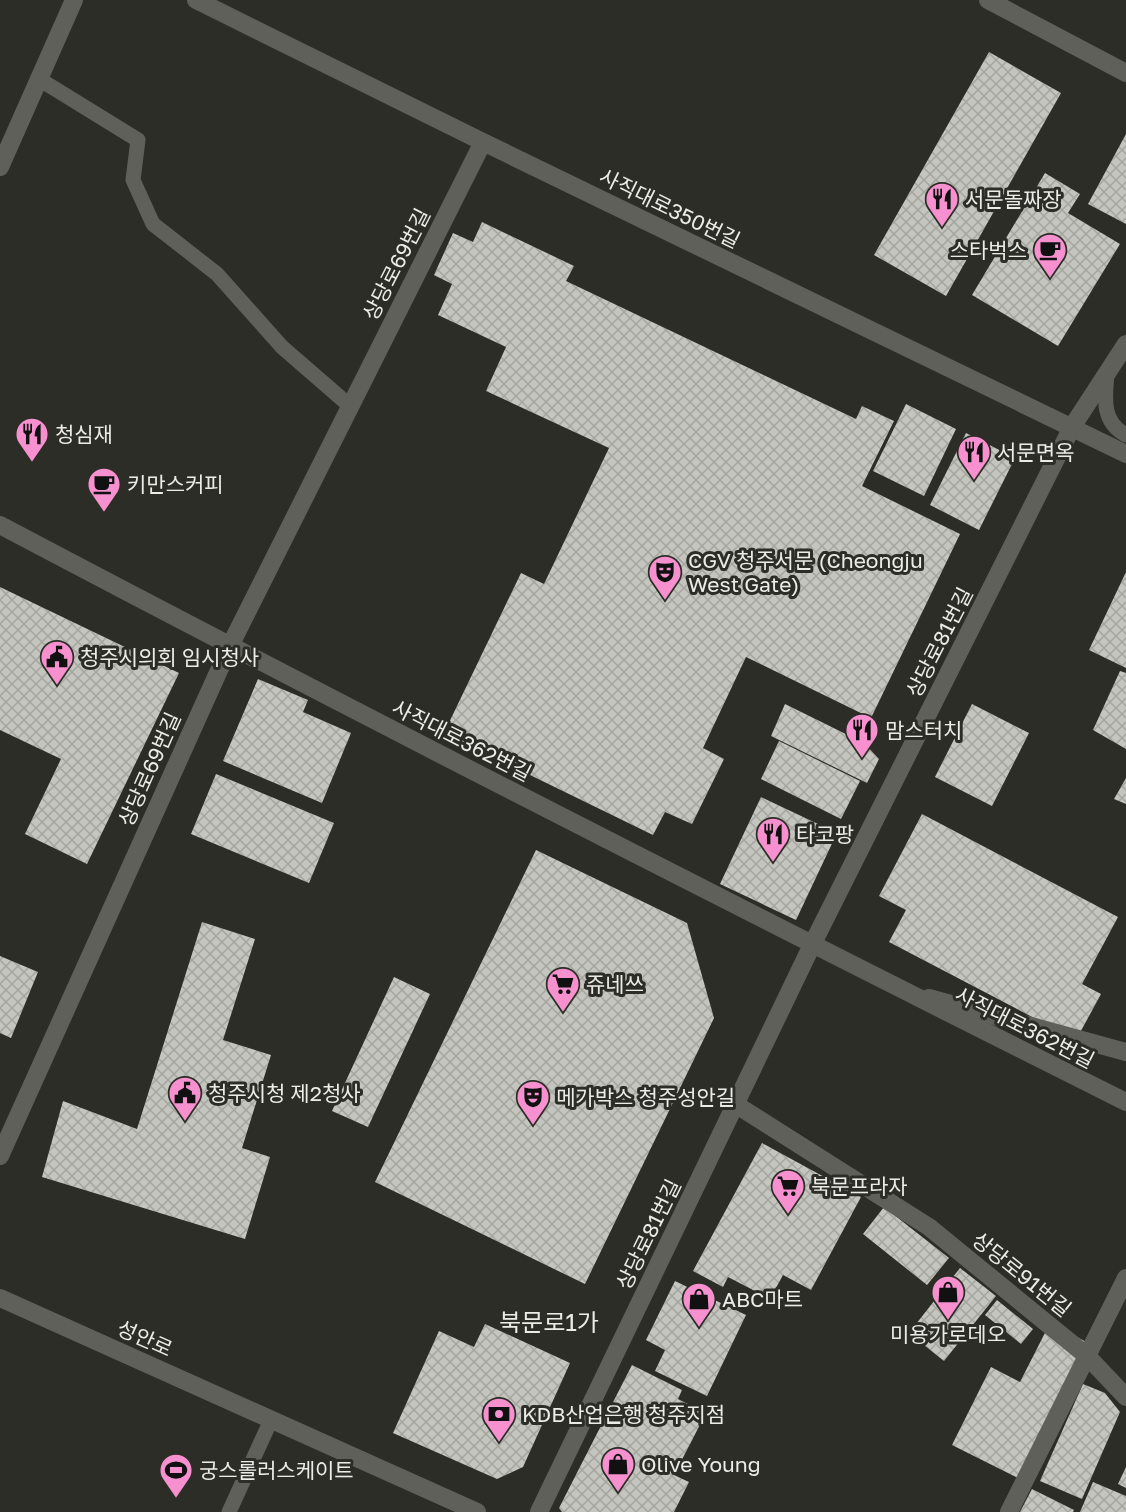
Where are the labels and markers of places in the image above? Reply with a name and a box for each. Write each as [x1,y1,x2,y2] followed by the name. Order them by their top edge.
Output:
[924,181,960,228] restaurant icon: 서문돌짜장
[965,186,1062,212] place label: 서문돌짜장
[1032,232,1068,279] cafe icon: 스타벅스
[950,237,1027,263] place label: 스타벅스
[14,416,50,463] restaurant icon: 청심재
[55,421,113,447] place label: 청심재
[956,434,992,481] restaurant icon: 서문면옥
[997,439,1074,465] place label: 서문면옥
[86,466,122,513] cafe icon: 키만스커피
[127,471,224,497] place label: 키만스커피
[688,547,923,597] place label: CGV 청주서문 (Cheongju West Gate)
[647,554,683,601] theatre icon: CGV 청주서문 (Cheongju West Gate)
[39,639,75,686] public building icon: 청주시의회 임시청사
[80,644,259,670] place label: 청주시의회 임시청사
[844,712,880,759] restaurant icon: 맘스터치
[885,717,962,743] place label: 맘스터치
[755,816,791,863] restaurant icon: 타코팡
[796,821,854,847] place label: 타코팡
[545,966,581,1013] supermarket icon: 쥬네쓰
[586,971,644,997] place label: 쥬네쓰
[167,1075,203,1122] public building icon: 청주시청 제2청사
[515,1079,551,1126] theatre icon: 메가박스 청주성안길
[208,1080,361,1106] place label: 청주시청 제2청사
[556,1084,735,1110] place label: 메가박스 청주성안길
[770,1168,806,1215] supermarket icon: 북문프라자
[811,1173,908,1199] place label: 북문프라자
[930,1274,966,1321] shop icon: 미용가로데오
[681,1281,717,1328] shop icon: ABC마트
[722,1286,803,1312] place label: ABC마트
[890,1321,1006,1347] place label: 미용가로데오
[481,1396,517,1443] bank icon: KDB산업은행 청주지점
[522,1401,725,1427] place label: KDB산업은행 청주지점
[600,1446,636,1493] shop icon: Olive Young
[641,1451,761,1477] place label: Olive Young
[158,1452,194,1499] sports icon: 궁스롤러스케이트
[199,1457,354,1483] place label: 궁스롤러스케이트

